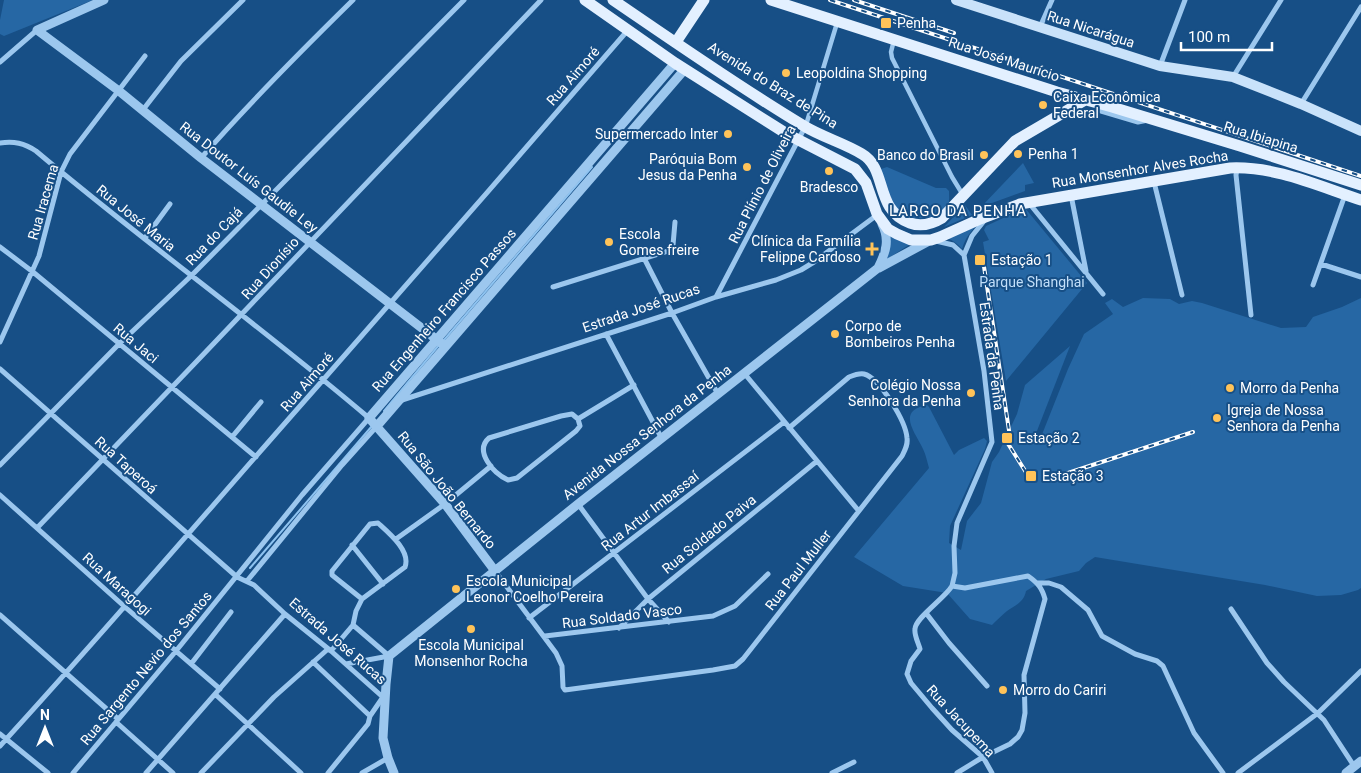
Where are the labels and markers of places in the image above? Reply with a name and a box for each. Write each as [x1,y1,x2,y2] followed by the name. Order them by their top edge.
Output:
[897,15,936,31] place label: Penha
[879,16,893,30] marker: Penha
[796,65,927,81] place label: Leopoldina Shopping
[780,67,792,79] marker: Leopoldina Shopping
[1053,89,1161,121] place label: Caixa Econômica Federal
[1037,99,1049,111] marker: Caixa Econômica Federal
[595,126,718,142] place label: Supermercado Inter
[722,128,734,140] marker: Supermercado Inter
[1028,146,1079,162] place label: Penha 1
[877,147,974,163] place label: Banco do Brasil
[1012,148,1024,160] marker: Penha 1
[978,149,990,161] marker: Banco do Brasil
[638,151,737,183] place label: Paróquia Bom Jesus da Penha
[741,161,753,173] marker: Paróquia Bom Jesus da Penha
[823,165,835,177] marker: Bradesco
[800,179,858,195] place label: Bradesco
[619,226,699,258] place label: Escola Gomes freire
[751,233,861,265] place label: Clínica da Família Felippe Cardoso
[603,236,615,248] marker: Escola Gomes freire
[865,242,879,256] marker: Clínica da Família Felippe Cardoso
[991,252,1053,268] place label: Estação 1
[973,253,987,267] marker: Estação 1
[845,318,955,350] place label: Corpo de Bombeiros Penha
[829,328,841,340] marker: Corpo de Bombeiros Penha
[848,377,961,409] place label: Colégio Nossa Senhora da Penha
[1240,380,1339,396] place label: Morro da Penha
[1224,382,1236,394] marker: Morro da Penha
[965,387,977,399] marker: Colégio Nossa Senhora da Penha
[1227,402,1340,434] place label: Igreja de Nossa Senhora da Penha
[1211,412,1223,424] marker: Igreja de Nossa Senhora da Penha
[1018,430,1080,446] place label: Estação 2
[1000,431,1014,445] marker: Estação 2
[1042,468,1104,484] place label: Estação 3
[1024,469,1038,483] marker: Estação 3
[466,573,604,605] place label: Escola Municipal Leonor Coelho Pereira
[450,583,462,595] marker: Escola Municipal Leonor Coelho Pereira
[465,623,477,635] marker: Escola Municipal Monsenhor Rocha
[414,637,528,669] place label: Escola Municipal Monsenhor Rocha
[1013,682,1106,698] place label: Morro do Cariri
[997,684,1009,696] marker: Morro do Cariri

